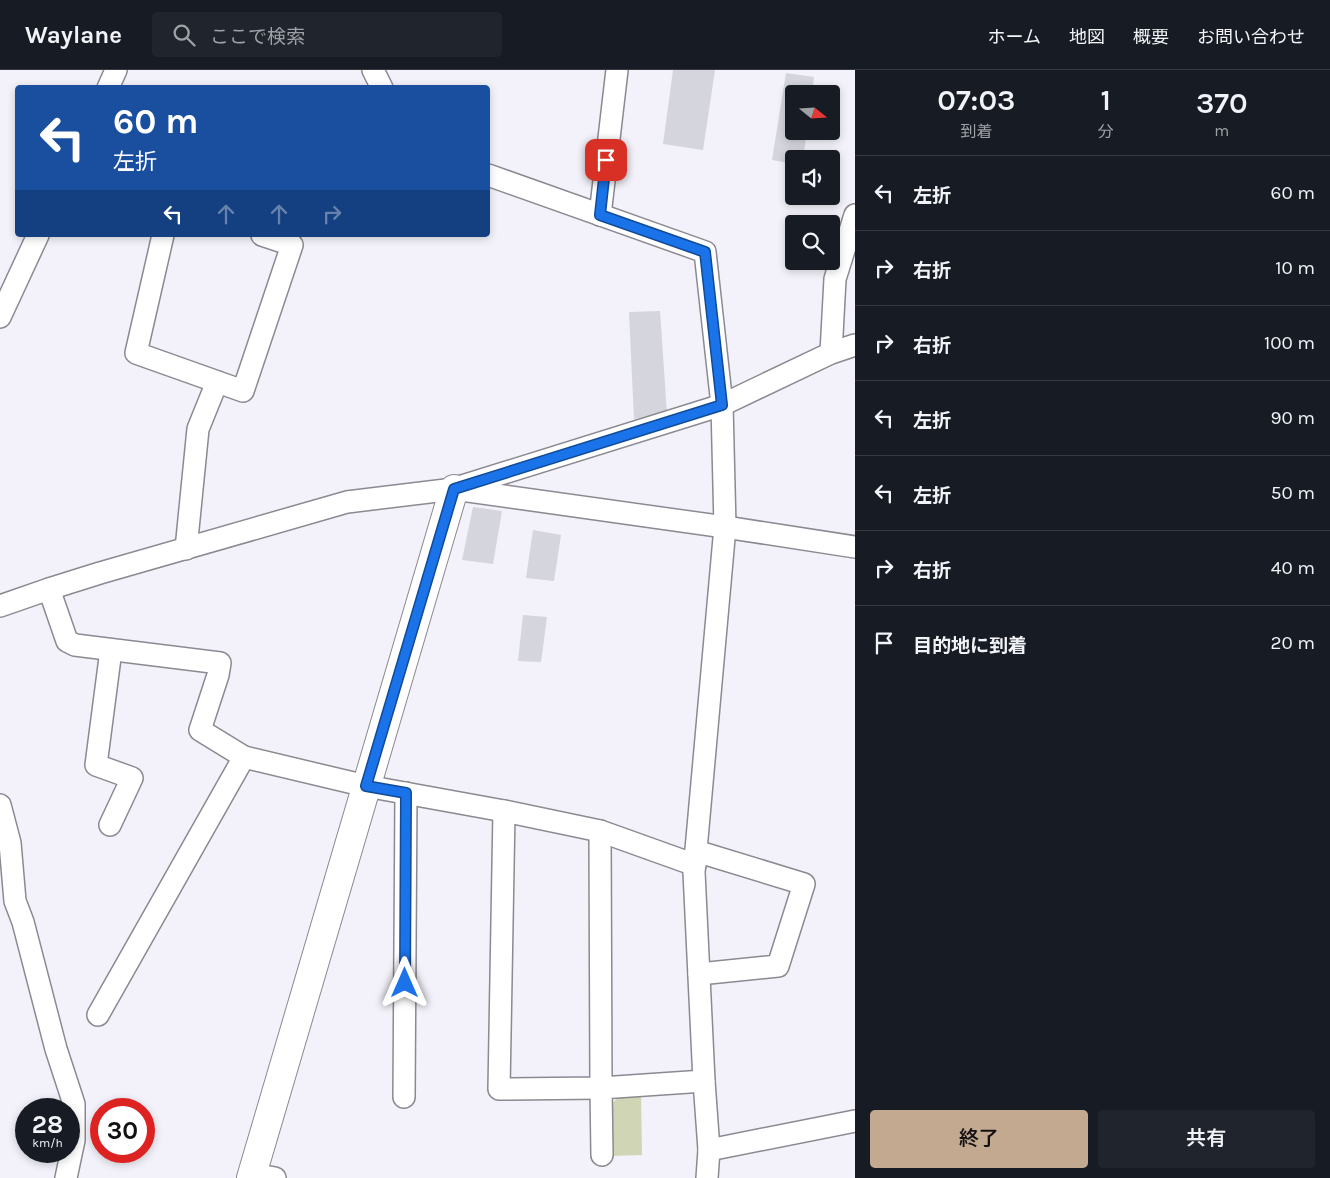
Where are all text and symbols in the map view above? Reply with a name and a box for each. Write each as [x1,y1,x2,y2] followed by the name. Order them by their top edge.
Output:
[152,12,502,57] search box
[25,21,122,49] text: Waylane
[170,21,198,49] icon: search
[210,26,305,48] text: ここで検索
[988,26,1041,48] text: ホーム
[1069,26,1105,48] text: 地図
[1133,26,1169,48] text: 概要
[1197,26,1305,48] text: お問い合わせ
[937,82,1015,118] text: 07:03
[1100,82,1111,118] text: 1
[785,85,840,140] north arrow
[785,85,840,270] map controls
[1196,85,1248,121] text: 370
[113,101,198,142] text: 60 m
[30,105,95,170] icon: left
[1214,121,1229,140] text: m
[960,122,992,141] text: 到着
[1098,122,1114,141] text: 分
[585,139,627,181] pin
[592,146,620,174] icon: arrive
[113,149,157,175] text: 左折
[785,150,840,205] button: sound
[870,179,898,207] icon: left
[1271,182,1315,204] text: 60 m
[913,185,951,207] text: 左折
[159,200,187,228] icon: left
[212,200,240,228] icon: ahead
[265,200,293,228] icon: ahead
[318,200,346,228] icon: right
[785,215,840,270] button: search
[870,254,898,282] icon: right
[1275,257,1315,279] text: 10 m
[913,260,951,282] text: 右折
[870,329,898,357] icon: right
[1264,332,1315,354] text: 100 m
[913,335,951,357] text: 右折
[870,404,898,432] icon: left
[1270,407,1315,429] text: 90 m
[913,410,951,432] text: 左折
[870,479,898,507] icon: left
[1271,482,1315,504] text: 50 m
[913,485,951,507] text: 左折
[870,554,898,582] icon: right
[1271,557,1315,579] text: 40 m
[913,560,951,582] text: 右折
[870,629,898,657] icon: arrive
[1270,632,1315,654] text: 20 m
[913,635,1027,657] text: 目的地に到着
[378,956,430,1008] position arrow
[90,1098,155,1163] speed limit sign: 30
[32,1110,63,1139] text: 28
[870,1110,1088,1168] button: 終了
[1098,1110,1315,1168] button: 共有
[32,1136,63,1150] text: km/h

